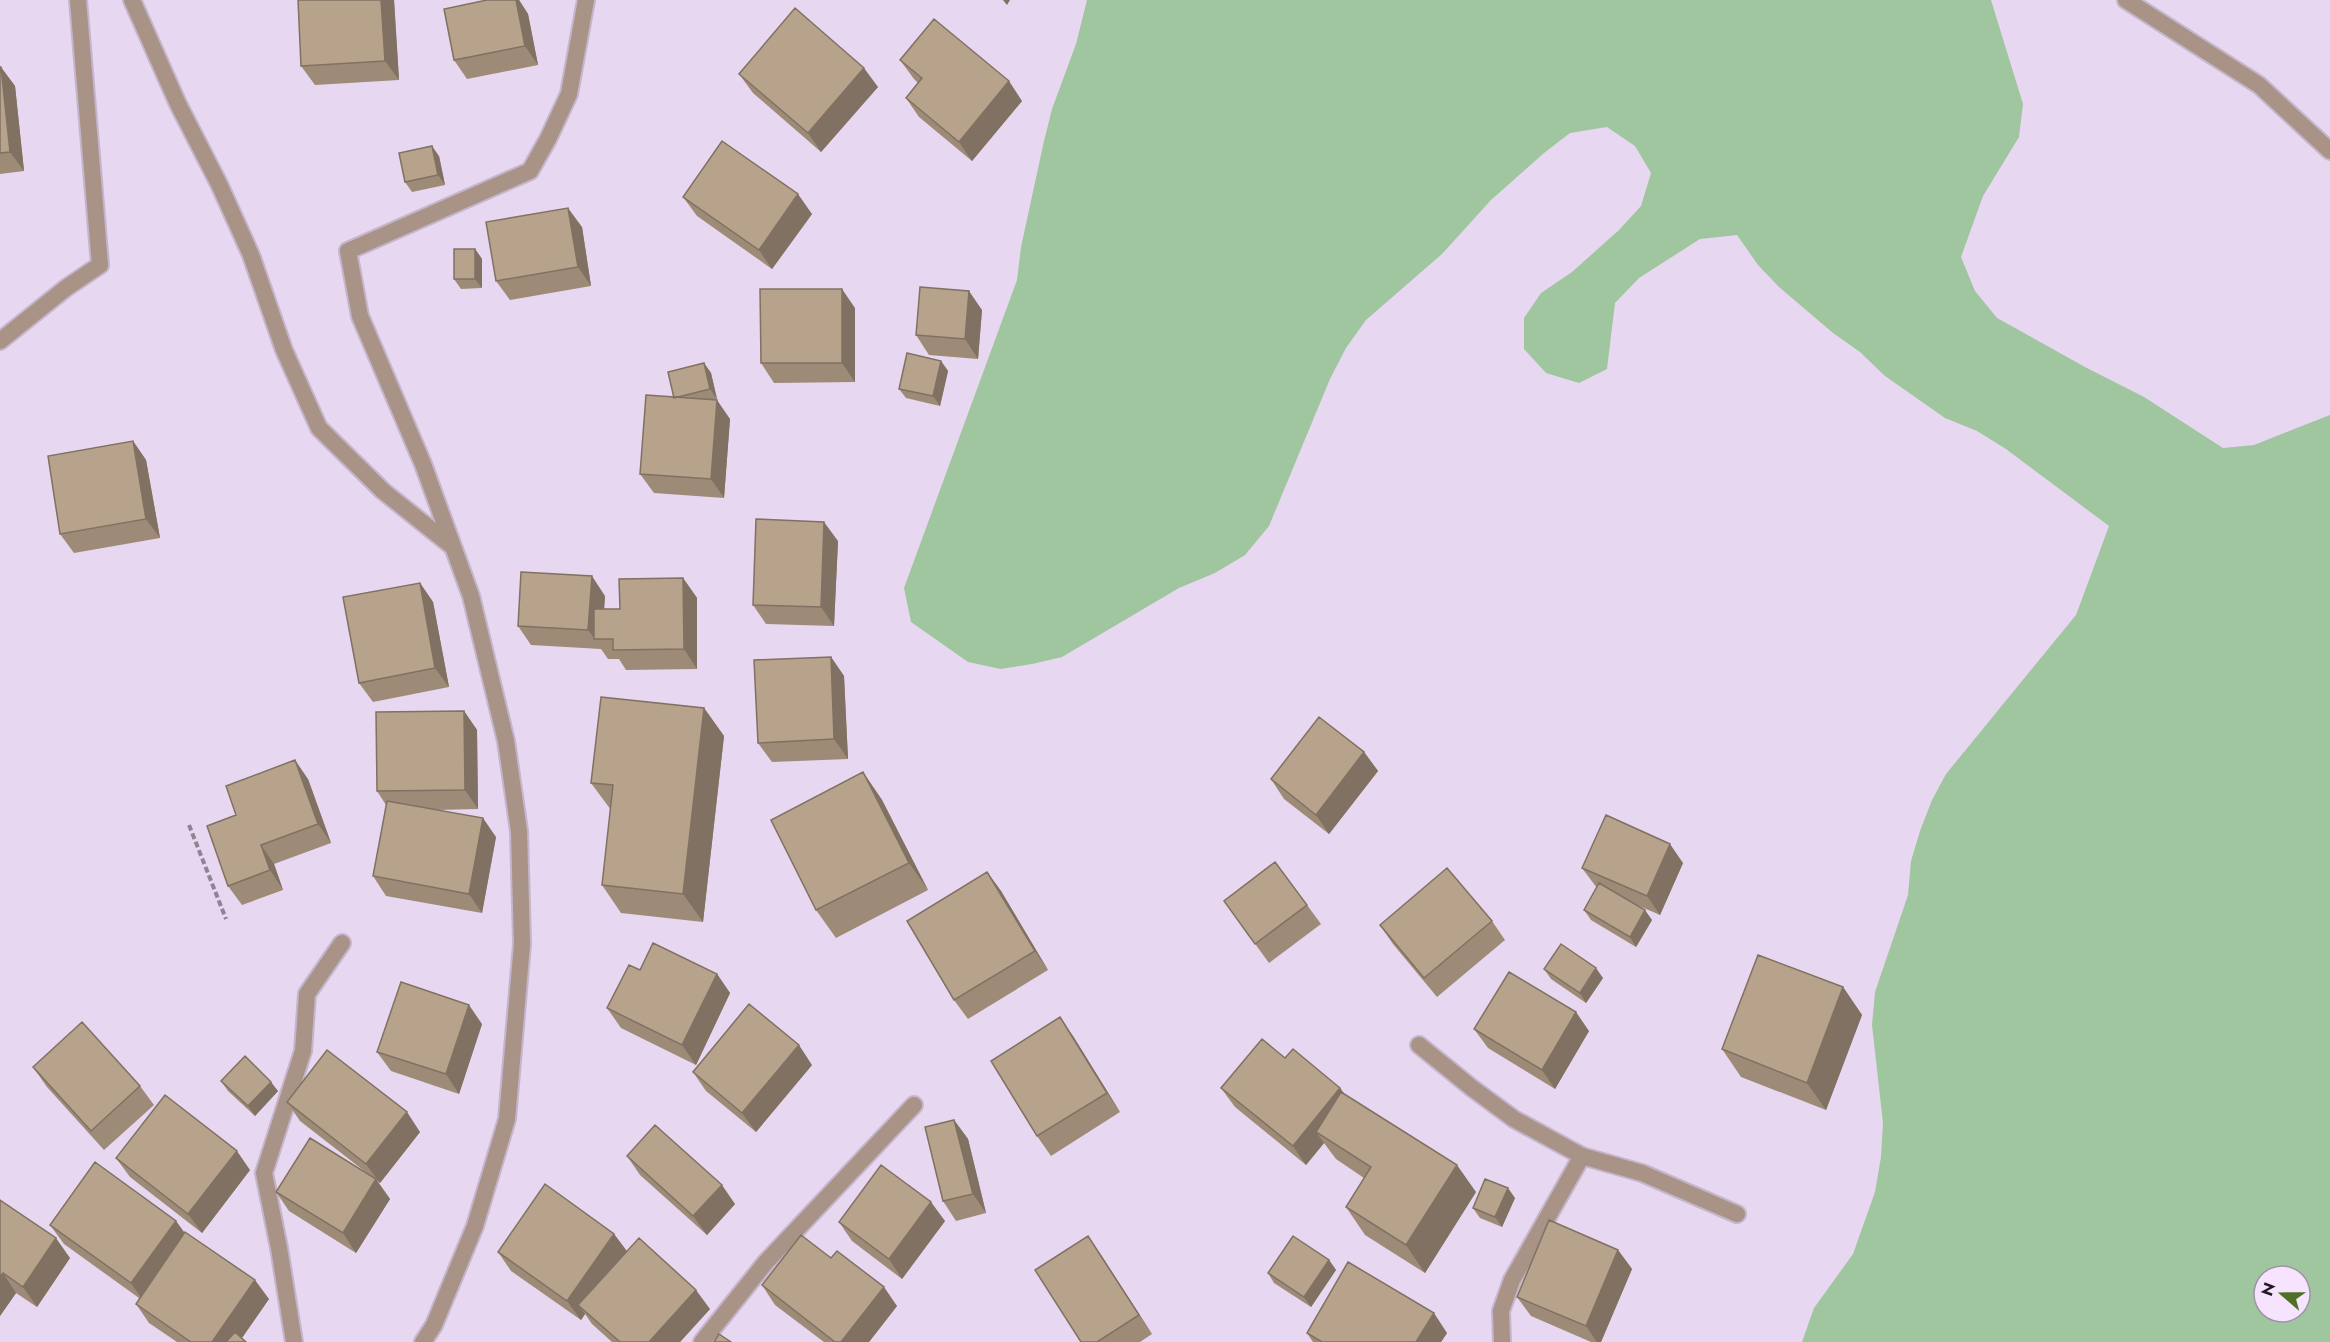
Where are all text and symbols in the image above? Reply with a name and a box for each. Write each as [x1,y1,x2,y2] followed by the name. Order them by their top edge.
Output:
[2252,1264,2312,1324] north arrow
[2255,1279,2281,1299] text: N

